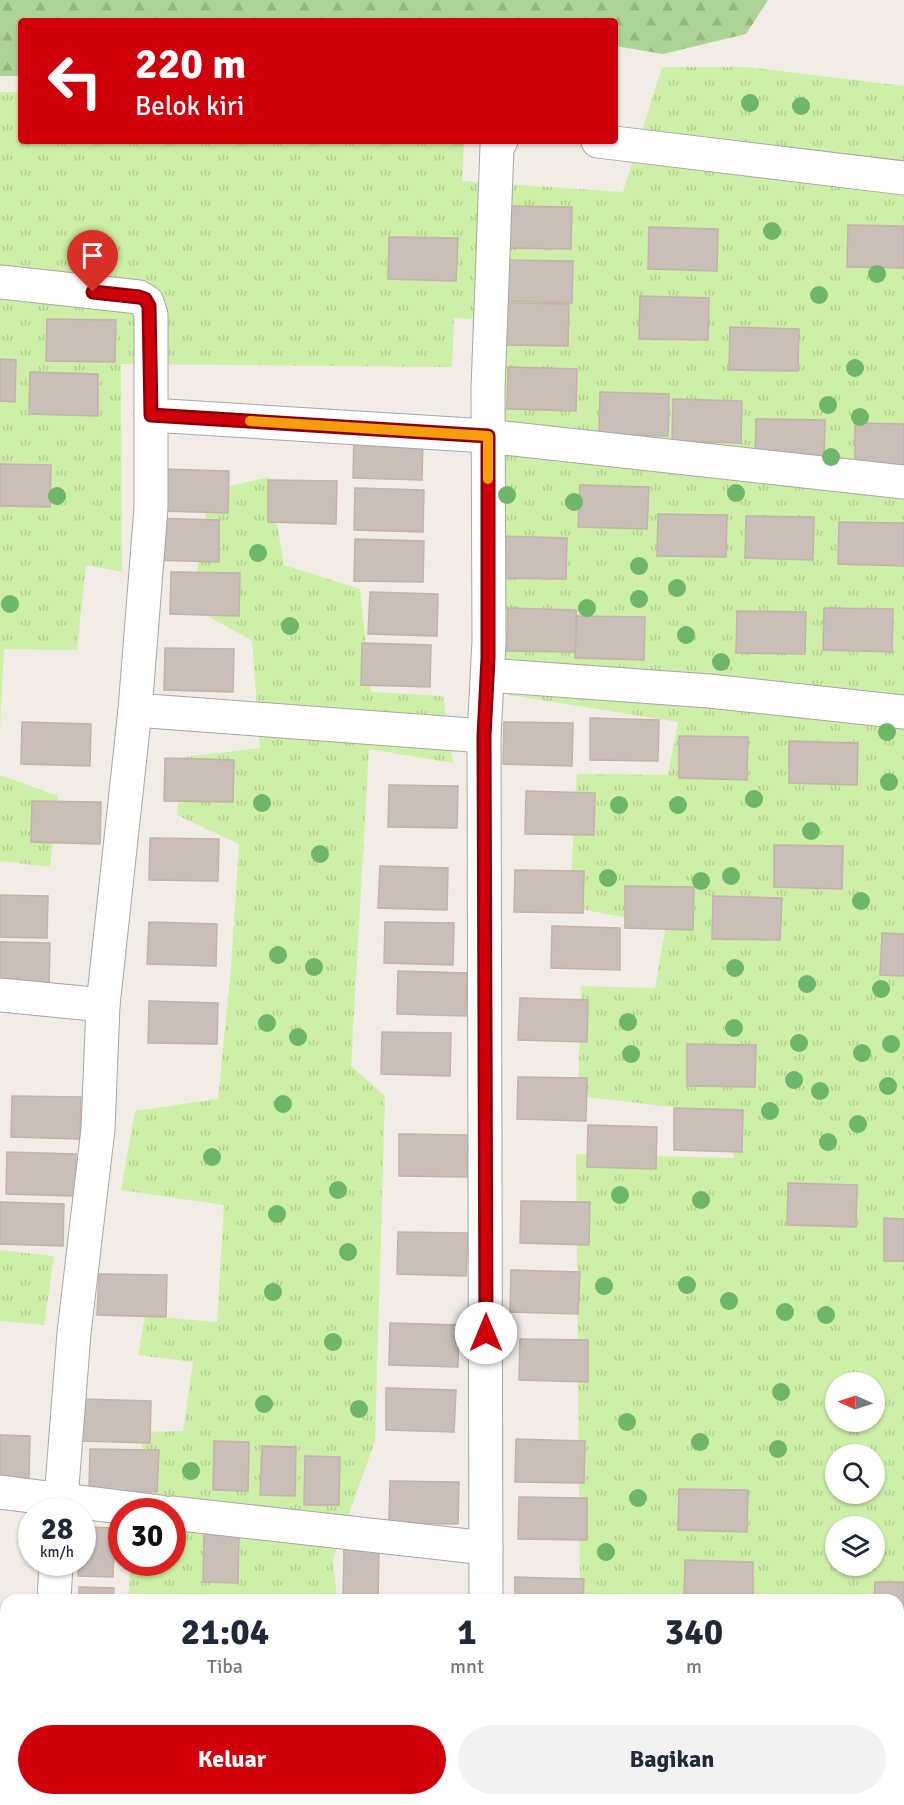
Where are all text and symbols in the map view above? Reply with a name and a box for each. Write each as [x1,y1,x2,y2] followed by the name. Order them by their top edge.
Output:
[135,39,246,90] text: 220 m
[36,42,114,120] icon: left
[135,90,244,123] text: Belok kiri
[67,230,118,292] pin
[76,239,109,272] icon: arrive
[454,1301,518,1365] position arrow
[825,1372,885,1432] north arrow
[825,1372,885,1576] map controls
[825,1444,885,1504] button: search
[108,1498,186,1576] speed limit sign: 30
[41,1511,73,1548] text: 28
[825,1516,885,1576] button: layers
[40,1543,74,1561] text: km/h
[181,1610,269,1655] text: 21:04
[457,1610,477,1655] text: 1
[665,1610,723,1655] text: 340
[207,1654,243,1679] text: Tiba
[450,1654,484,1679] text: mnt
[686,1654,702,1679] text: m
[18,1725,446,1794] button: Keluar
[458,1725,886,1794] button: Bagikan

